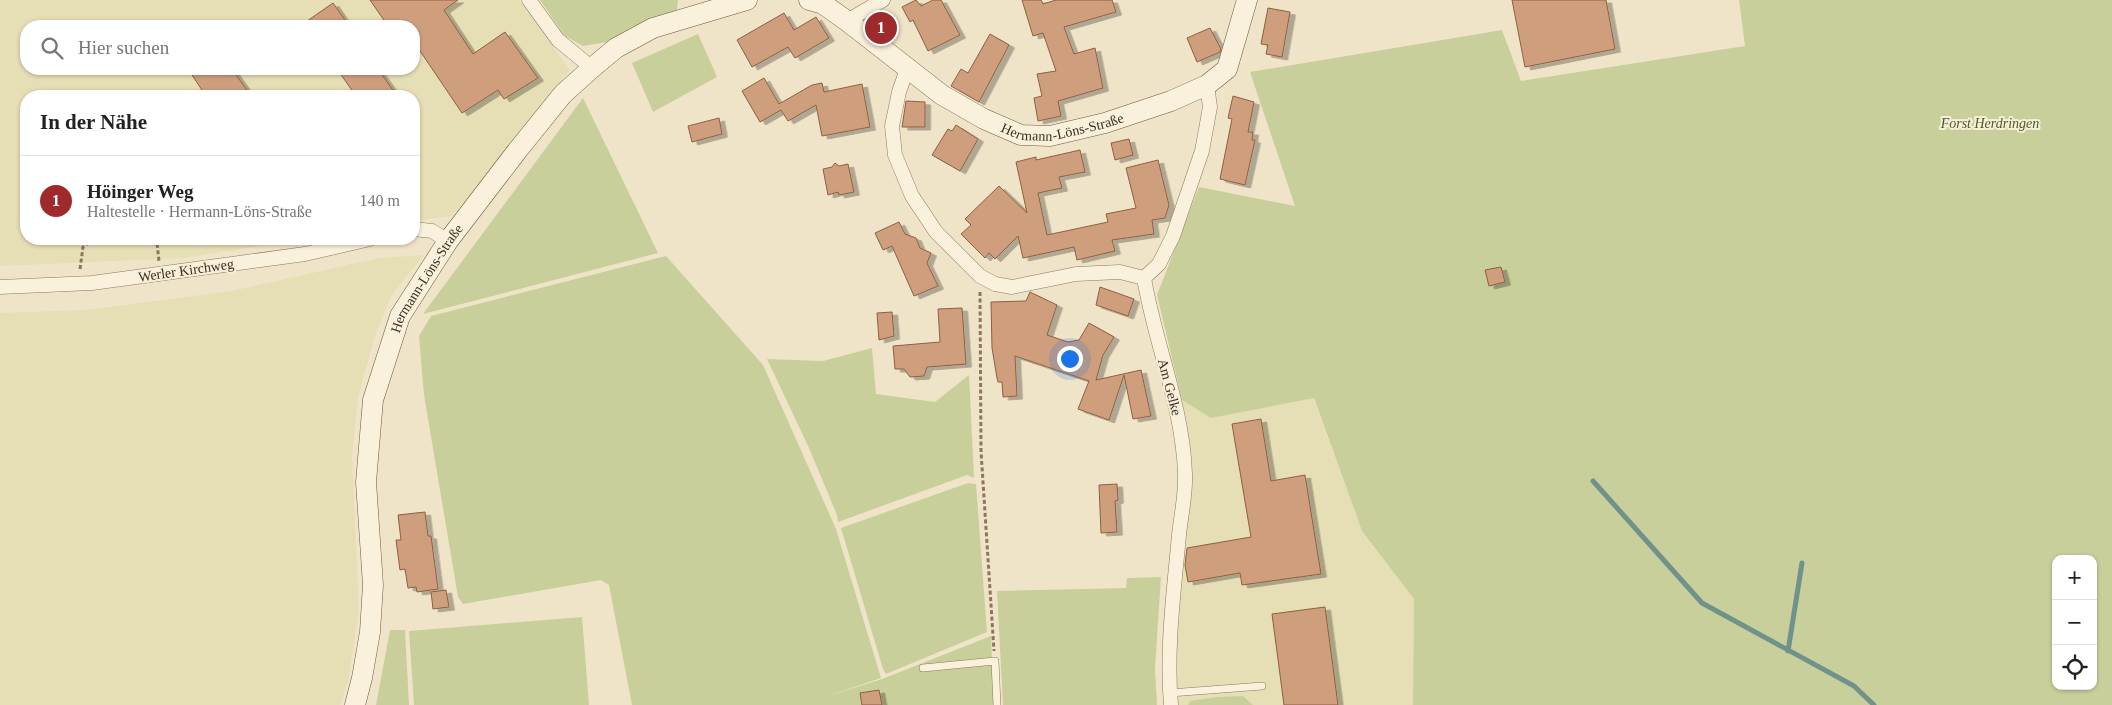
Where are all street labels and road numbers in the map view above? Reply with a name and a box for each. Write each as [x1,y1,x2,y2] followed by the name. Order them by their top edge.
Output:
[999,110,1126,144] street label: Hermann-Löns-Straße
[388,222,466,335] street label: Hermann-Löns-Straße
[137,256,235,285] street label: Werler Kirchweg
[1155,357,1184,417] street label: Am Gelke

